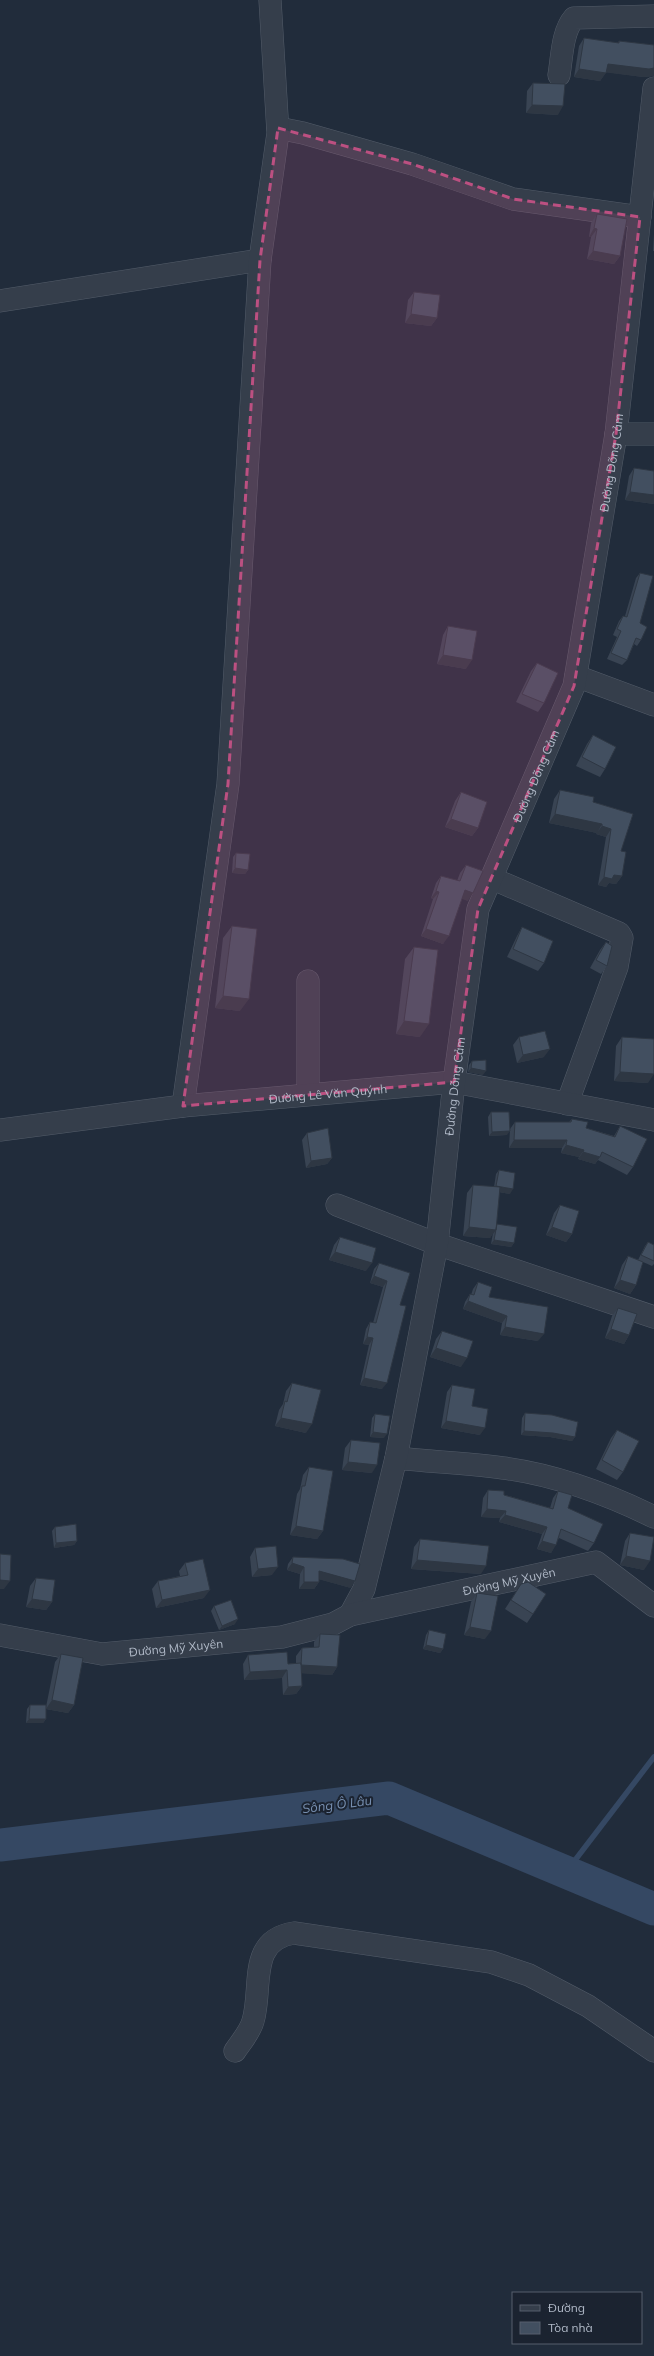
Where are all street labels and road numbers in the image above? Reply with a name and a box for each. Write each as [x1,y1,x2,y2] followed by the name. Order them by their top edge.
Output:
[596,413,626,513] street label: Đường Dõng Cảm
[509,727,562,824] street label: Đường Dõng Cảm
[441,1036,468,1136] street label: Đường Dõng Cảm
[268,1080,388,1106] street label: Đường Lê Văn Quýnh
[461,1563,557,1598] street label: Đường Mỹ Xuyên
[128,1635,224,1659] street label: Đường Mỹ Xuyên

